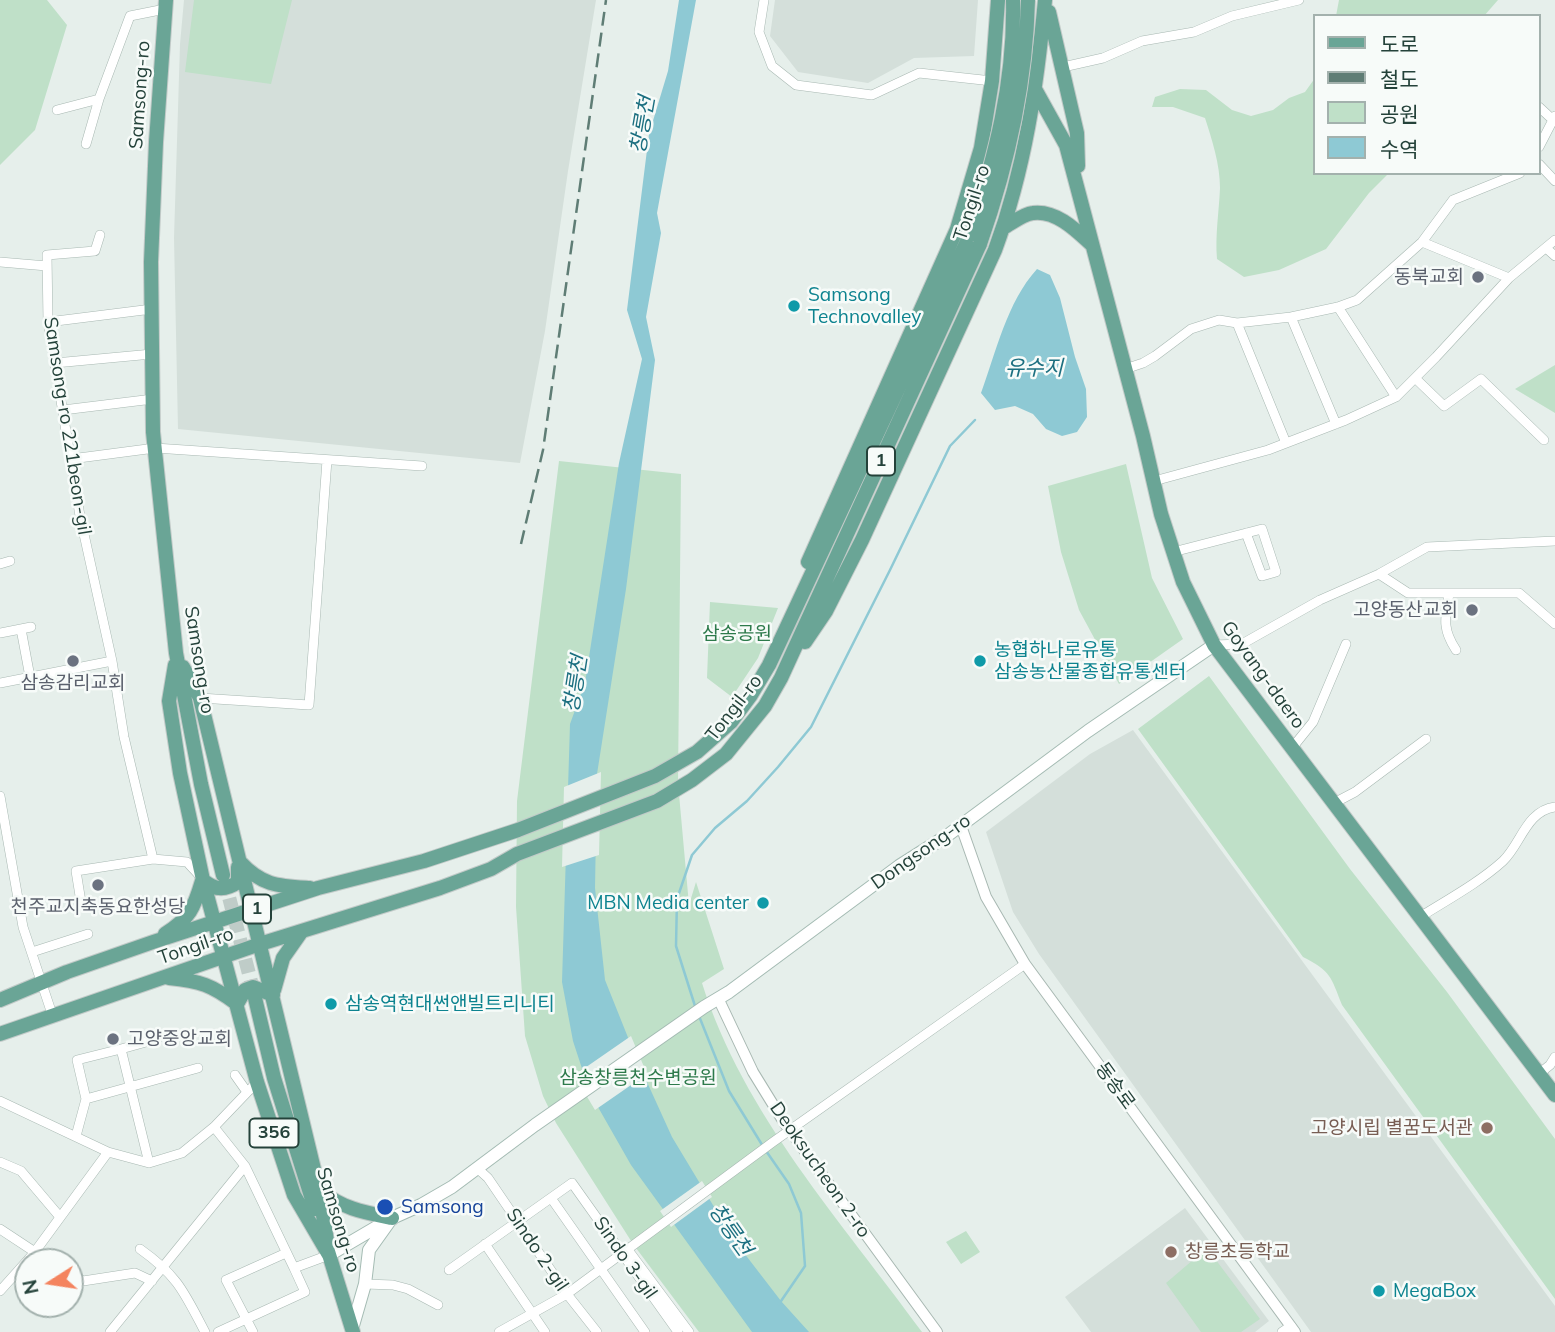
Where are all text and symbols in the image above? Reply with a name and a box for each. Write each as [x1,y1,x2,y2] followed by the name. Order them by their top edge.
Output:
[1314,14,1541,175] legend
[1380,31,1419,57] text: 도로
[125,40,155,150] street label: Samsong-ro
[1380,66,1419,92] text: 철도
[626,94,660,156] water label: 창릉천
[1380,101,1419,127] text: 공원
[1380,136,1419,162] text: 수역
[949,162,995,244] street label: Tongil-ro
[1394,266,1464,288] place label: 동북교회
[1470,269,1486,285] marker: 동북교회
[808,284,921,328] place label: Samsong Technovalley
[786,298,802,314] marker: Samsong Technovalley
[39,315,95,537] street label: Samsong-ro 221beon-gil
[1005,356,1063,382] water label: 유수지
[867,447,895,476] road number: 1
[1353,599,1458,621] place label: 고양동산교회
[1464,602,1480,618] marker: 고양동산교회
[179,605,219,715] street label: Samsong-ro
[1216,617,1310,733] street label: Goyang-daero
[702,623,772,645] park label: 삼송공원
[994,639,1186,683] place label: 농협하나로유통 삼송농산물종합유통센터
[65,653,81,669] marker: 삼송감리교회
[559,653,593,715] water label: 창릉천
[972,653,988,669] marker: 농협하나로유통 삼송농산물종합유통센터
[701,670,767,746] street label: Tongil-ro
[21,672,125,694] place label: 삼송감리교회
[867,809,975,895] street label: Dongsong-ro
[90,877,106,893] marker: 천주교지축동요한성당
[587,892,749,914] place label: MBN Media center
[243,894,271,924] road number: 1
[755,895,771,911] marker: MBN Media center
[11,896,185,918] place label: 천주교지축동요한성당
[155,922,237,970] street label: Tongil-ro
[345,993,555,1015] place label: 삼송역현대썬앤빌트리니티
[323,996,339,1012] marker: 삼송역현대썬앤빌트리니티
[127,1028,232,1050] place label: 고양중앙교회
[105,1031,121,1047] marker: 고양중앙교회
[1090,1058,1140,1114] street label: 동송로
[559,1067,717,1089] park label: 삼송창릉천수변공원
[765,1098,875,1242] street label: Deoksucheon 2-ro
[1311,1117,1473,1139] place label: 고양시립 별꿈도서관
[250,1118,298,1148] road number: 356
[1479,1120,1495,1136] marker: 고양시립 별꿈도서관
[311,1165,365,1275] street label: Samsong-ro
[401,1196,484,1218] place label: Samsong
[375,1197,395,1217] marker: Samsong
[703,1199,757,1261] water label: 창릉천
[501,1204,573,1296] street label: Sindo 2-gil
[588,1213,662,1303] street label: Sindo 3-gil
[1185,1241,1290,1263] place label: 창릉초등학교
[1163,1244,1179,1260] marker: 창릉초등학교
[14,1248,84,1318] north arrow
[17,1277,44,1296] text: N
[1393,1280,1476,1302] place label: MegaBox
[1371,1283,1387,1299] marker: MegaBox

